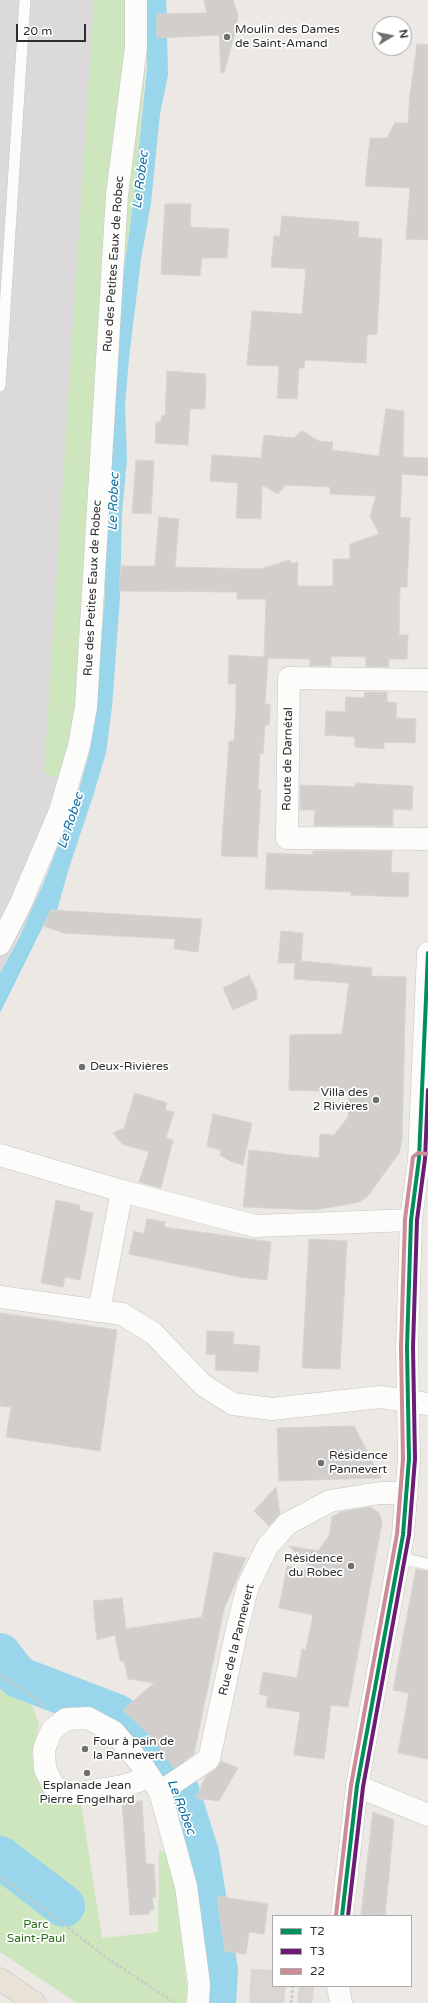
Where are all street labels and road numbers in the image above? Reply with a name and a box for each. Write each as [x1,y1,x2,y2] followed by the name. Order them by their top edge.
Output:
[101,175,127,353] street label: Rue des Petites Eaux de Robec
[81,499,105,677] street label: Rue des Petites Eaux de Robec
[280,707,296,811] street label: Route de Darnétal
[216,1583,258,1697] street label: Rue de la Pannevert

